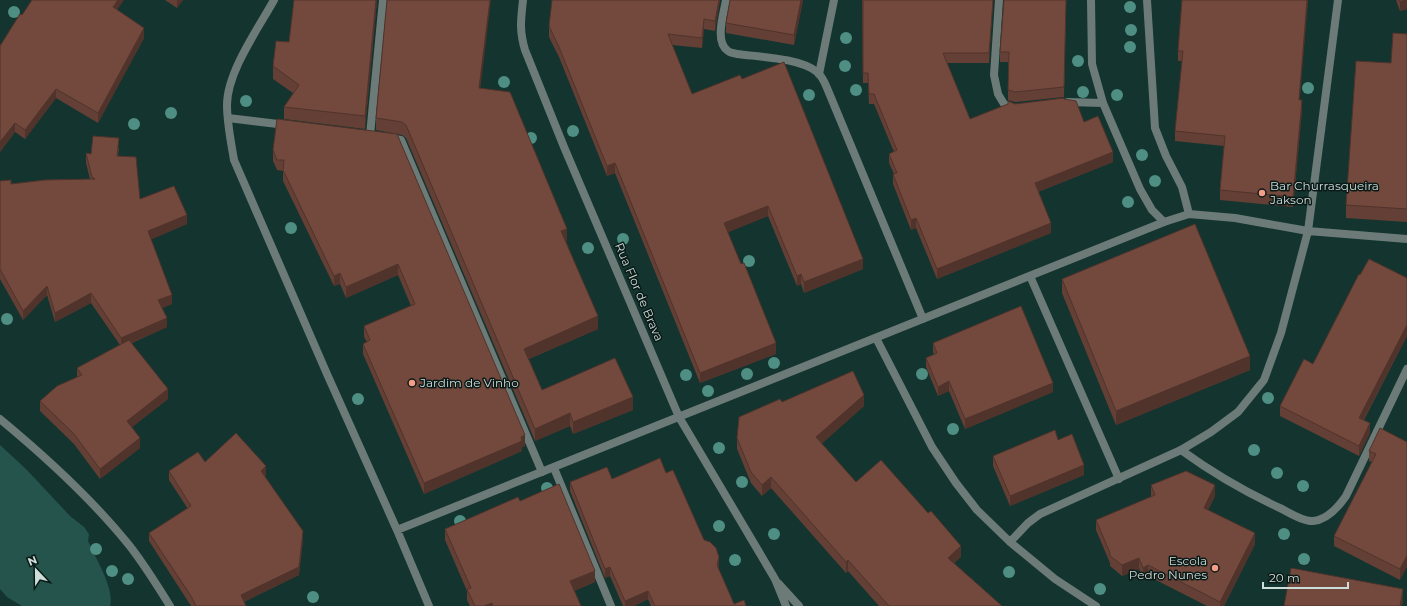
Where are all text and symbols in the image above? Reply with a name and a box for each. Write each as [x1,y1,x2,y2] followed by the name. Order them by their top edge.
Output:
[1269,178,1379,207] place label: Bar Churrasqueira Jakson
[1257,188,1267,198] marker: Bar Churrasqueira Jakson
[612,240,667,343] street label: Rua Flor de Brava
[419,375,519,390] place label: Jardim de Vinho
[407,378,417,388] marker: Jardim de Vinho
[16,550,56,590] north arrow
[26,553,39,569] text: N
[1129,553,1207,582] place label: Escola Pedro Nunes
[1210,563,1220,573] marker: Escola Pedro Nunes
[1263,564,1348,590] scale bar
[1269,570,1300,585] text: 20 m

